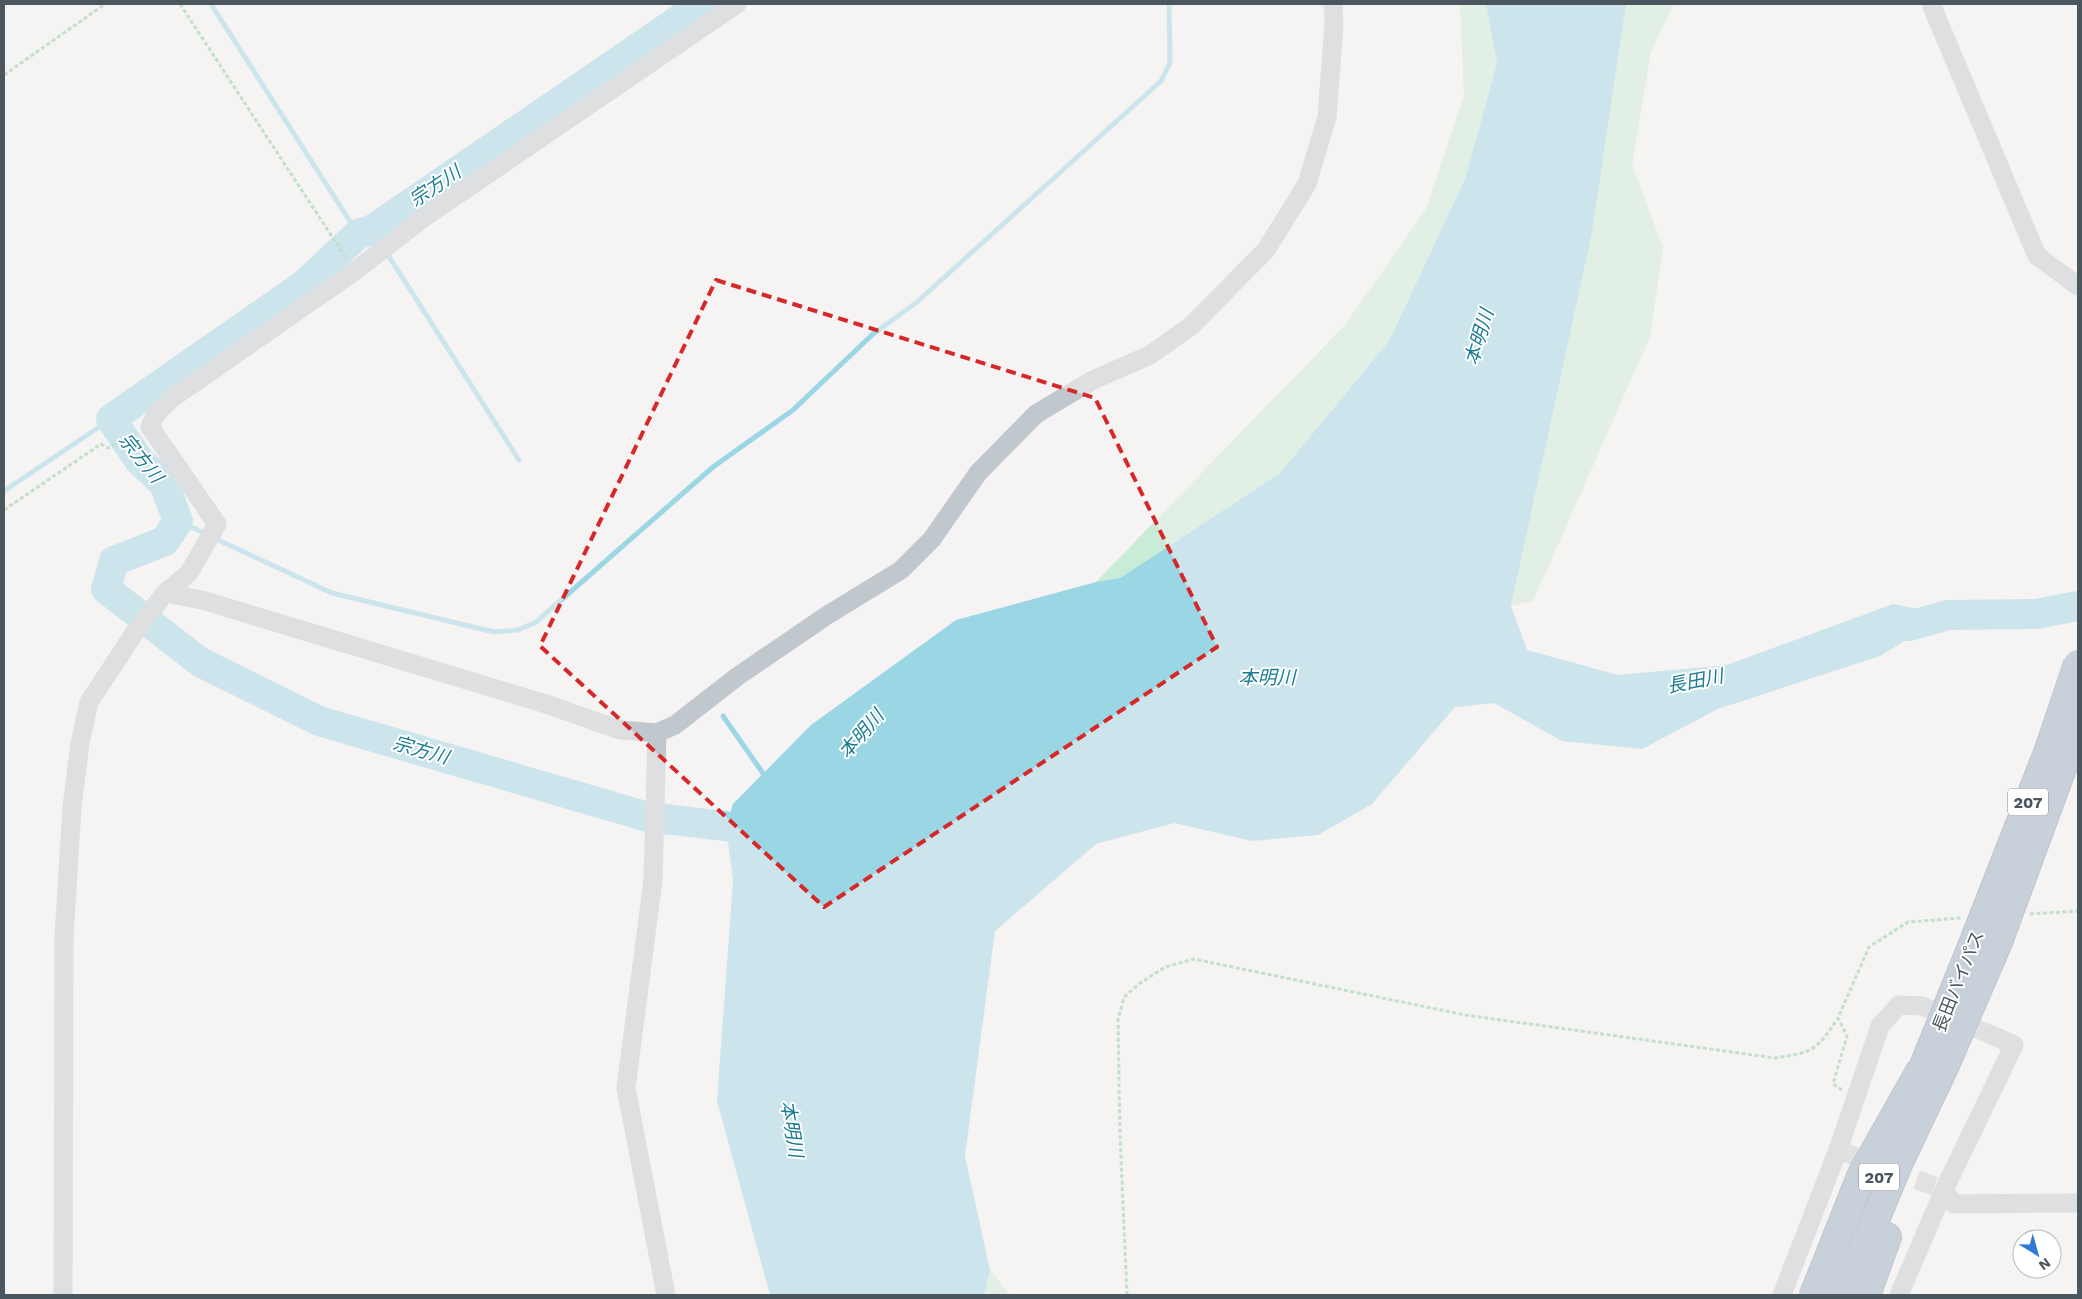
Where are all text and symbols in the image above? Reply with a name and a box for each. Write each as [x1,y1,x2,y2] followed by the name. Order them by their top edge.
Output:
[405,159,467,211] water label: 宗方川
[1460,304,1499,368] water label: 本明川
[114,429,169,489] water label: 宗方川
[1665,664,1727,698] water label: 長田川
[1238,666,1297,689] water label: 本明川
[834,703,890,763] water label: 本明川
[390,731,453,769] water label: 宗方川
[2008,789,2048,816] road number: 207
[1928,927,1988,1035] street label: 長田バイパス
[776,1099,808,1161] water label: 本明川
[1859,1164,1899,1190] road number: 207
[2012,1229,2062,1279] north arrow
[2036,1255,2054,1274] text: N

